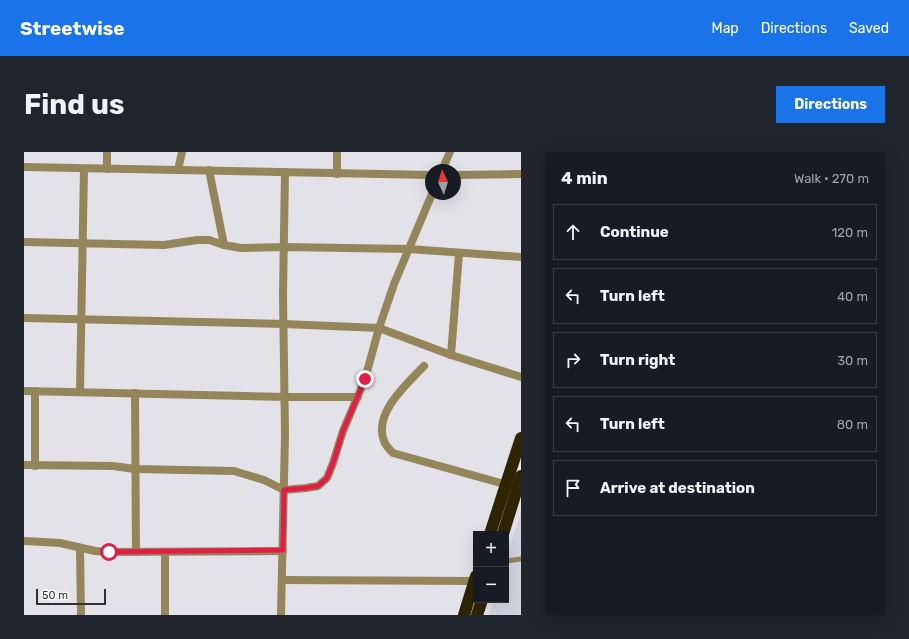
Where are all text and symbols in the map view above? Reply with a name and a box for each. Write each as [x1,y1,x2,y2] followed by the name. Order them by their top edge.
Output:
[20,17,125,40] text: Streetwise
[712,20,739,37] text: Map
[761,20,827,37] text: Directions
[849,20,889,37] text: Saved
[776,86,885,123] button: Directions
[24,88,124,121] text: Find us
[425,164,461,200] north arrow
[561,168,608,188] text: 4 min
[794,171,869,186] text: Walk · 270 m
[562,221,584,243] icon: ahead
[600,223,669,241] text: Continue
[832,225,868,240] text: 120 m
[562,285,584,307] icon: left
[600,287,665,305] text: Turn left
[837,289,868,304] text: 40 m
[562,349,584,371] icon: right
[600,351,675,369] text: Turn right
[837,353,868,368] text: 30 m
[356,370,374,388] route end
[562,413,584,435] icon: left
[600,415,665,433] text: Turn left
[837,417,868,432] text: 80 m
[562,477,584,499] icon: arrive
[600,479,755,497] text: Arrive at destination
[473,531,509,603] map controls
[473,531,509,567] button: +
[100,543,118,561] route start
[473,567,509,603] button: −
[36,587,106,606] scale bar
[42,589,68,602] text: 50 m

